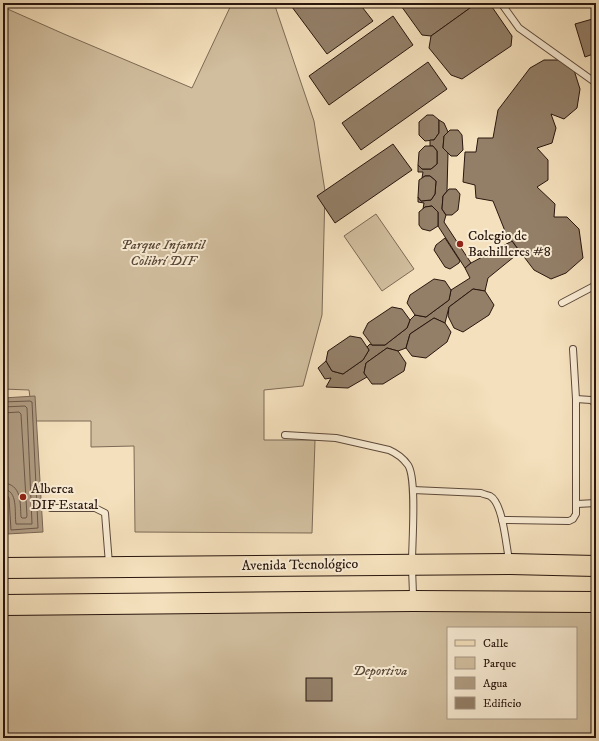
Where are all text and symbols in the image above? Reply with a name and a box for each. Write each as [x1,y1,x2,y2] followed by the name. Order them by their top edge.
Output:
[468,227,551,261] place label: Colegio de Bachilleres #8
[121,236,206,270] park label: Parque Infantil Colibrí DIF
[455,239,465,249] marker: Colegio de Bachilleres #8
[31,480,99,514] place label: Alberca DIF Estatal
[18,492,28,502] marker: Alberca DIF Estatal
[242,555,359,575] street label: Avenida Tecnológico
[447,627,577,719] legend
[483,636,508,651] text: Calle
[483,656,516,671] text: Parque
[353,662,407,680] park label: Deportiva
[483,676,508,691] text: Agua
[483,696,522,711] text: Edificio

